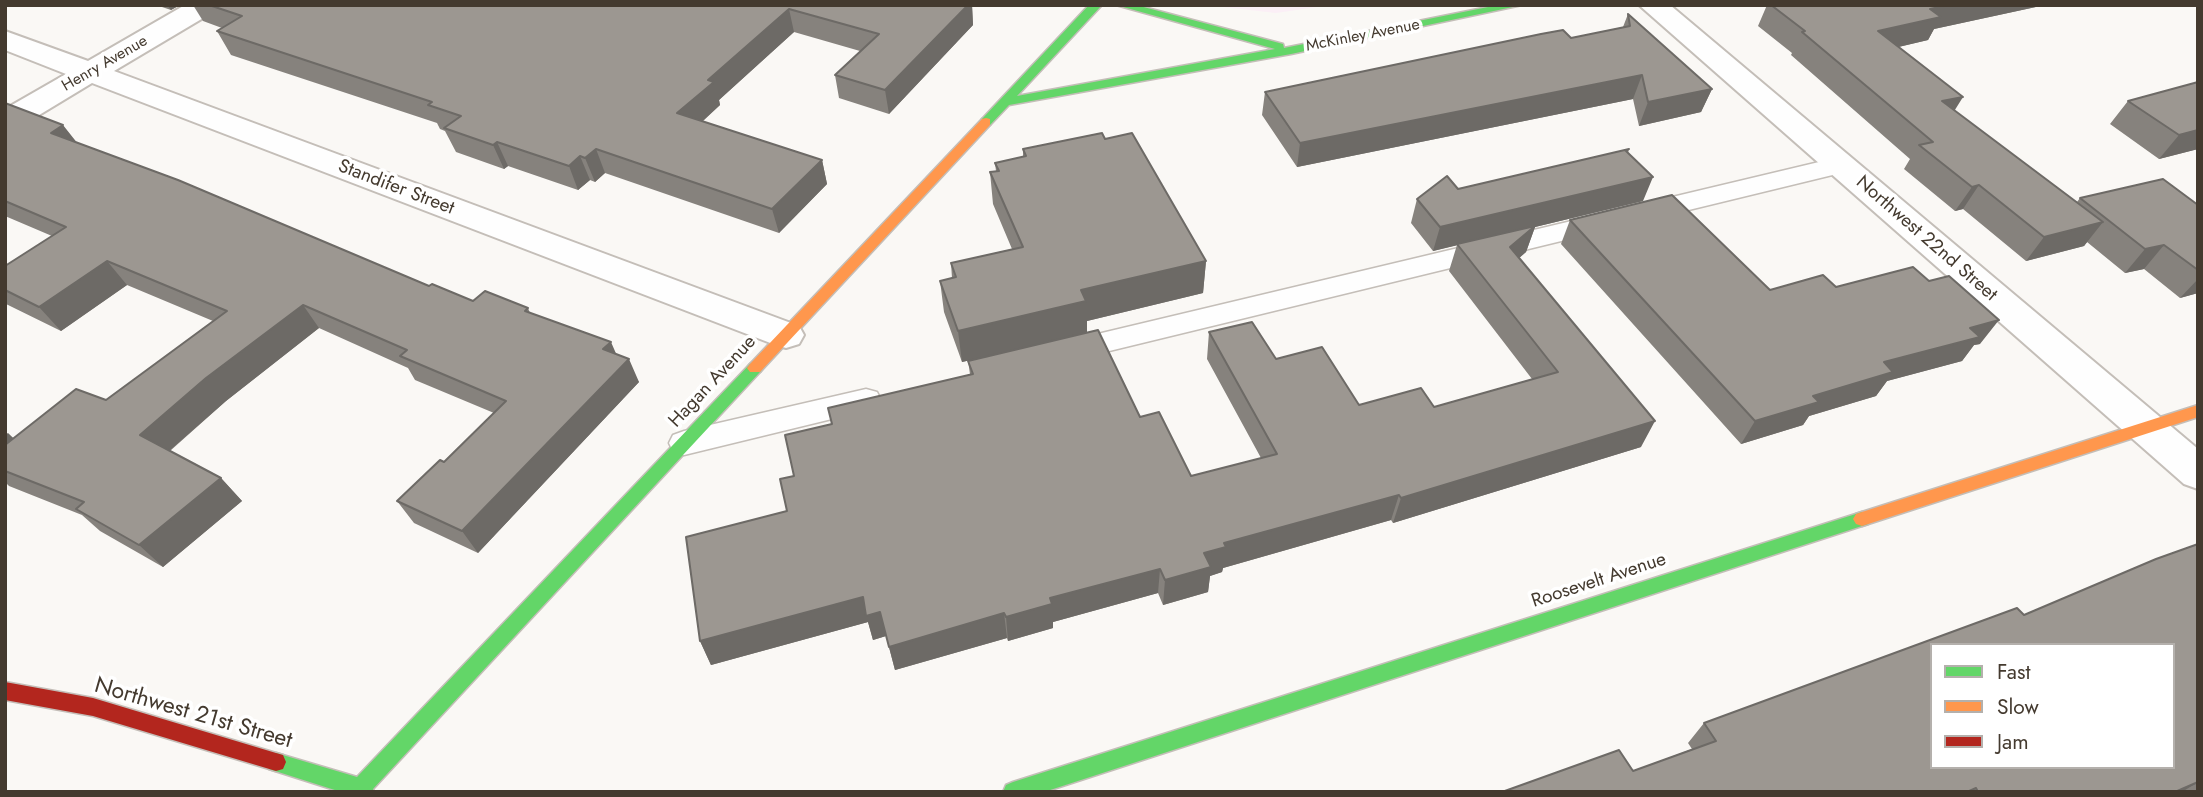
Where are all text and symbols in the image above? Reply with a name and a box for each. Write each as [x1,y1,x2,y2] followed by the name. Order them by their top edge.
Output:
[1304,16,1422,56] street label: McKinley Avenue
[59,32,151,96] street label: Henry Avenue
[335,155,457,221] street label: Standifer Street
[1851,171,2001,307] street label: Northwest 22nd Street
[665,331,761,433] street label: Hagan Avenue
[1529,548,1669,614] street label: Roosevelt Avenue
[1930,643,2175,769] legend
[1997,657,2030,687] text: Fast
[91,673,295,755] street label: Northwest 21st Street
[1997,692,2039,722] text: Slow
[1997,727,2029,757] text: Jam

